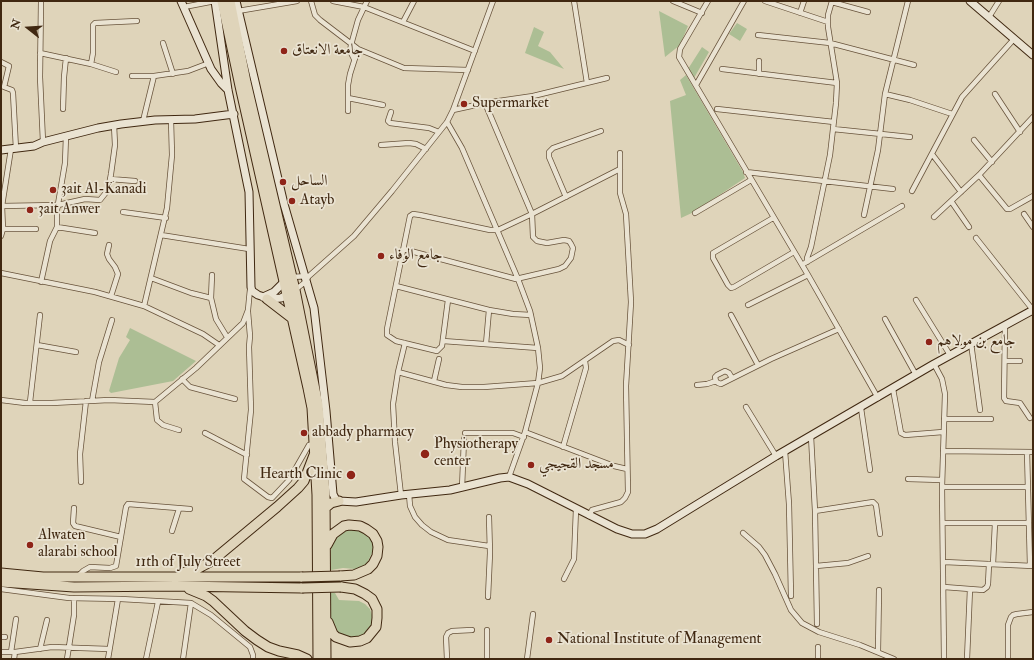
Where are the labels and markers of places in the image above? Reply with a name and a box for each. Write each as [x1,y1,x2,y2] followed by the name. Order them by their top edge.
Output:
[292,42,363,60] place label: جامعة الانعتاق
[279,46,289,56] marker: جامعة الانعتاق
[472,95,549,113] place label: Supermarket
[459,99,469,109] marker: Supermarket
[291,173,328,191] place label: الساحل
[278,177,288,187] marker: الساحل
[61,181,146,199] place label: 3ait Al-Kanadi
[48,185,58,195] marker: 3ait Al-Kanadi
[300,192,334,210] place label: Atayb
[287,196,297,206] marker: Atayb
[38,201,100,219] place label: 3ait Anwer
[25,205,35,215] marker: 3ait Anwer
[389,247,443,265] place label: جامع الوفاء
[376,251,386,261] marker: جامع الوفاء
[937,333,1016,351] place label: جامع بن مولاهم
[924,337,934,347] marker: جامع بن مولاهم
[312,424,414,442] place label: abbady pharmacy
[299,428,309,438] marker: abbady pharmacy
[434,436,518,471] place label: Physiotherapy center
[419,448,431,460] marker: Physiotherapy center
[539,456,614,474] place label: مسجد القجيجي
[526,460,536,470] marker: مسجد القجيجي
[259,466,342,484] place label: Hearth Clinic
[345,469,357,481] marker: Hearth Clinic
[38,527,118,562] place label: Alwaten alarabi school
[25,540,35,550] marker: Alwaten alarabi school
[557,631,761,649] place label: National Institute of Management
[544,635,554,645] marker: National Institute of Management

